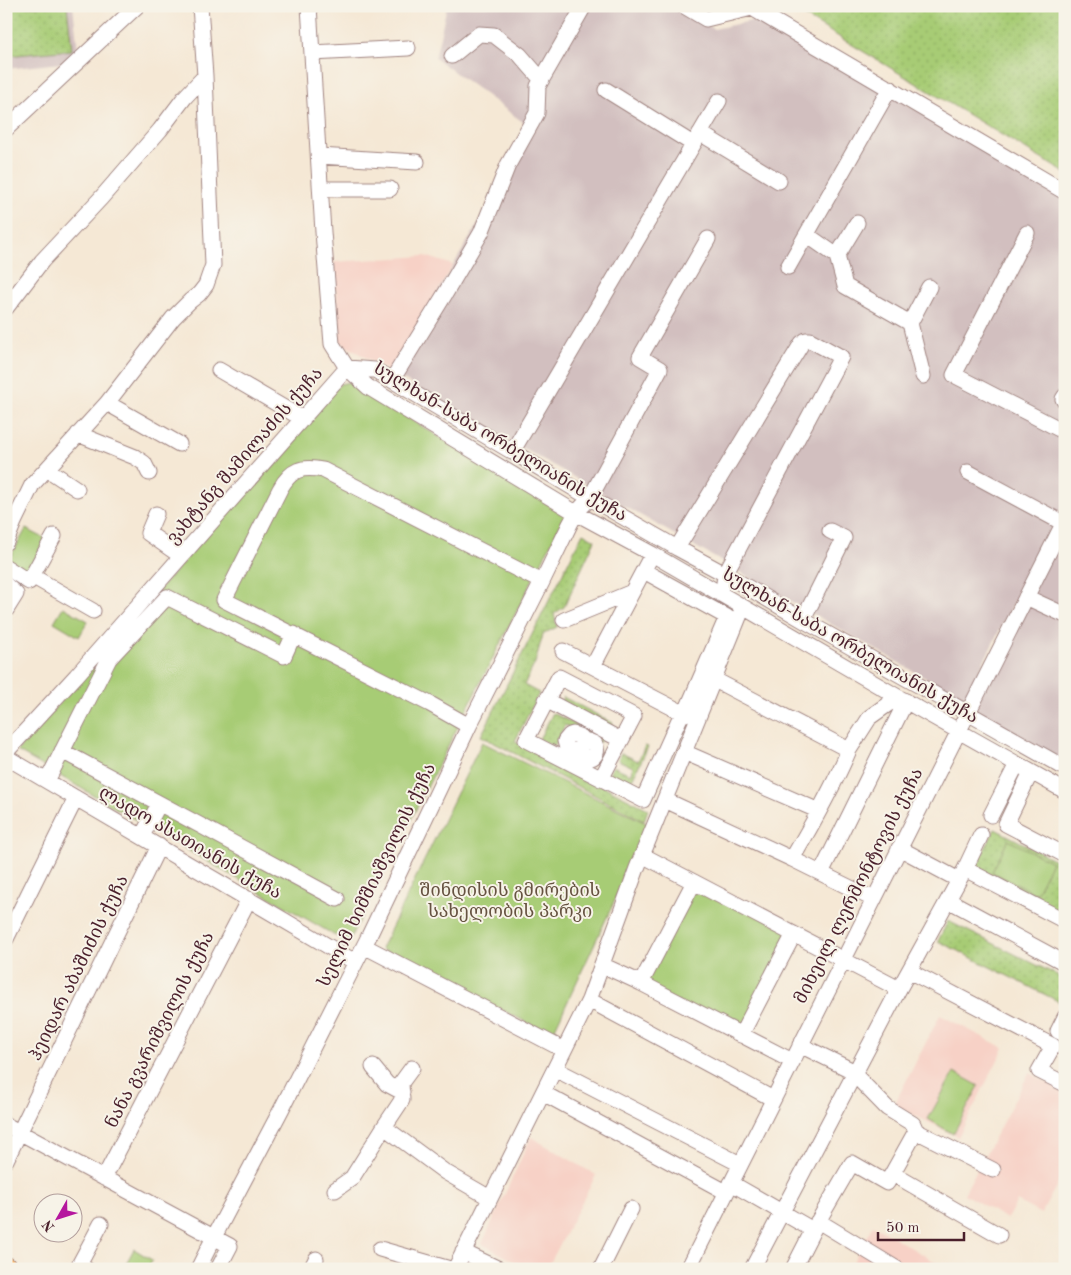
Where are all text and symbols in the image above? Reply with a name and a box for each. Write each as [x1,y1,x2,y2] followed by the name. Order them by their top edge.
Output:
[370,358,630,526] street label: სულხან-საბა ორბელიანის ქუჩა
[163,364,327,548] street label: ვახტანგ შამილაძის ქუჩა
[718,564,982,728] street label: სულხან-საბა ორბელიანის ქუჩა
[315,760,440,990] street label: სელიმ ხიმშიაშვილის ქუჩა
[791,765,927,1007] street label: მიხეილ ლერმონტოვის ქუჩა
[95,782,285,904] street label: ლადო ასათიანის ქუჩა
[26,872,133,1064] street label: ჰეიდარ აბაშიძის ქუჩა
[420,881,600,922] park label: შინდისის გმირების სახელობის პარკი
[102,928,218,1132] street label: ნანა გვარიშვილის ქუჩა
[32,1192,82,1242] north arrow
[878,1210,965,1242] scale bar
[40,1217,57,1234] text: N
[886,1221,920,1236] text: 50 m

